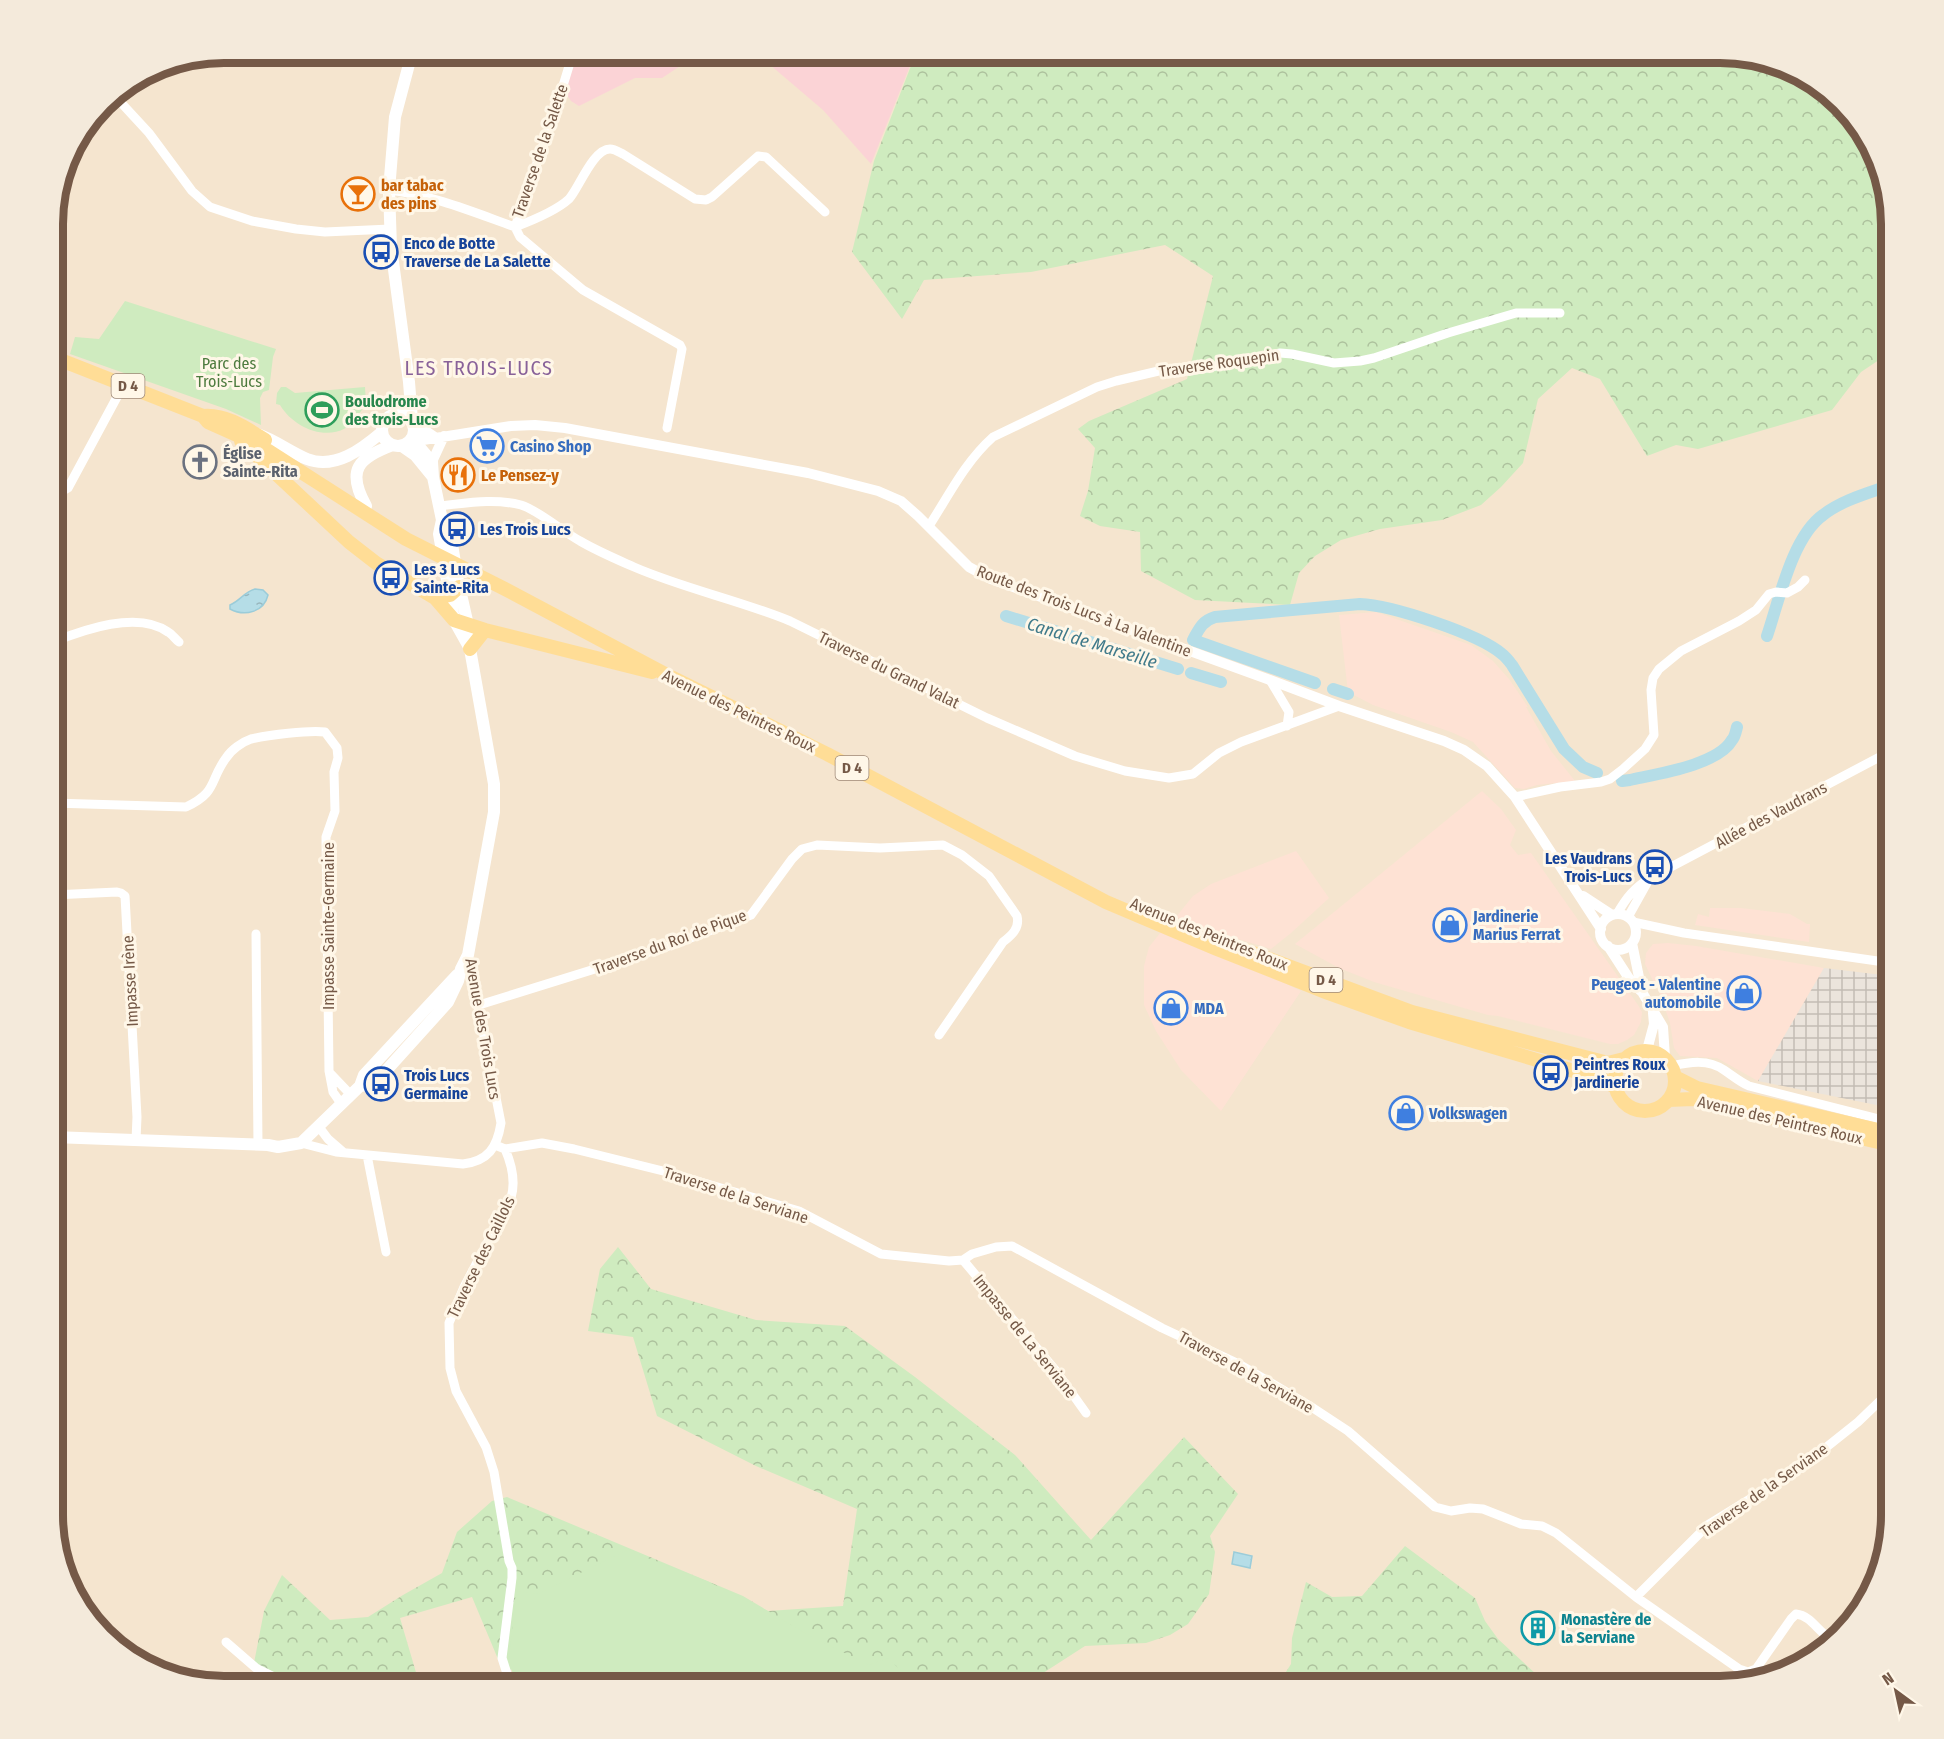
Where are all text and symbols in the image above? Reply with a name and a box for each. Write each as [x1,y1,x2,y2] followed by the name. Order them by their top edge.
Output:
[508,82,572,220] street label: Traverse de la Salette
[340,176,376,212] bar icon: bar tabac des pins
[381,176,444,213] place label: bar tabac des pins
[363,234,399,270] bus stop icon: Enco de Botte Traverse de La Salette
[404,234,551,271] place label: Enco de Botte Traverse de La Salette
[1158,345,1280,381] street label: Traverse Roquepin
[196,354,262,391] park label: Parc des Trois-Lucs
[405,356,553,380] district label: LES TROIS-LUCS
[112,374,144,398] road number: D 4
[304,392,340,428] sports icon: Boulodrome des trois-Lucs
[345,392,438,429] place label: Boulodrome des trois-Lucs
[469,428,505,464] supermarket icon: Casino Shop
[510,437,592,456] place label: Casino Shop
[223,443,298,481] place label: Église Sainte-Rita
[182,444,218,480] church icon: Église Sainte-Rita
[440,457,476,493] restaurant icon: Le Pensez-y
[481,466,559,485] place label: Le Pensez-y
[439,511,475,547] bus stop icon: Les Trois Lucs
[480,520,571,539] place label: Les Trois Lucs
[373,560,409,596] bus stop icon: Les 3 Lucs Sainte-Rita
[414,560,489,597] place label: Les 3 Lucs Sainte-Rita
[974,561,1194,661] street label: Route des Trois Lucs à La Valentine
[1024,613,1160,673] water label: Canal de Marseille
[815,628,963,713] street label: Traverse du Grand Valat
[659,666,819,756] street label: Avenue des Peintres Roux
[836,756,868,780] road number: D 4
[1712,777,1830,852] street label: Allée des Vaudrans
[319,842,338,1010] street label: Impasse Sainte-Germaine
[1545,849,1632,886] place label: Les Vaudrans Trois-Lucs
[1637,849,1673,885] bus stop icon: Les Vaudrans Trois-Lucs
[1127,894,1291,974] street label: Avenue des Peintres Roux
[591,905,749,979] street label: Traverse du Roi de Pique
[1432,907,1468,943] shop icon: Jardinerie Marius Ferrat
[1472,907,1561,944] place label: Jardinerie Marius Ferrat
[118,935,142,1027] street label: Impasse Irène
[461,957,505,1101] street label: Avenue des Trois Lucs
[1310,968,1342,992] road number: D 4
[1591,975,1721,1012] place label: Peugeot - Valentine automobile
[1726,975,1762,1011] shop icon: Peugeot - Valentine automobile
[1153,990,1189,1026] shop icon: MDA
[1194,999,1224,1018] place label: MDA
[1533,1055,1569,1091] bus stop icon: Peintres Roux Jardinerie
[1573,1055,1666,1092] place label: Peintres Roux Jardinerie
[363,1066,399,1102] bus stop icon: Trois Lucs Germaine
[404,1066,469,1103] place label: Trois Lucs Germaine
[1696,1092,1864,1148] street label: Avenue des Peintres Roux
[1388,1095,1424,1131] shop icon: Volkswagen
[1428,1104,1507,1123] place label: Volkswagen
[661,1163,811,1227] street label: Traverse de la Serviane
[443,1193,519,1321] street label: Traverse des Caillols
[969,1270,1081,1402] street label: Impasse de La Serviane
[1175,1327,1317,1417] street label: Traverse de la Serviane
[1697,1439,1831,1541] street label: Traverse de la Serviane
[1520,1610,1556,1646] building icon: Monastère de la Serviane
[1561,1610,1651,1647] place label: Monastère de la Serviane
[1866,1661,1926,1721] north arrow
[1879,1668,1897,1689] text: N

